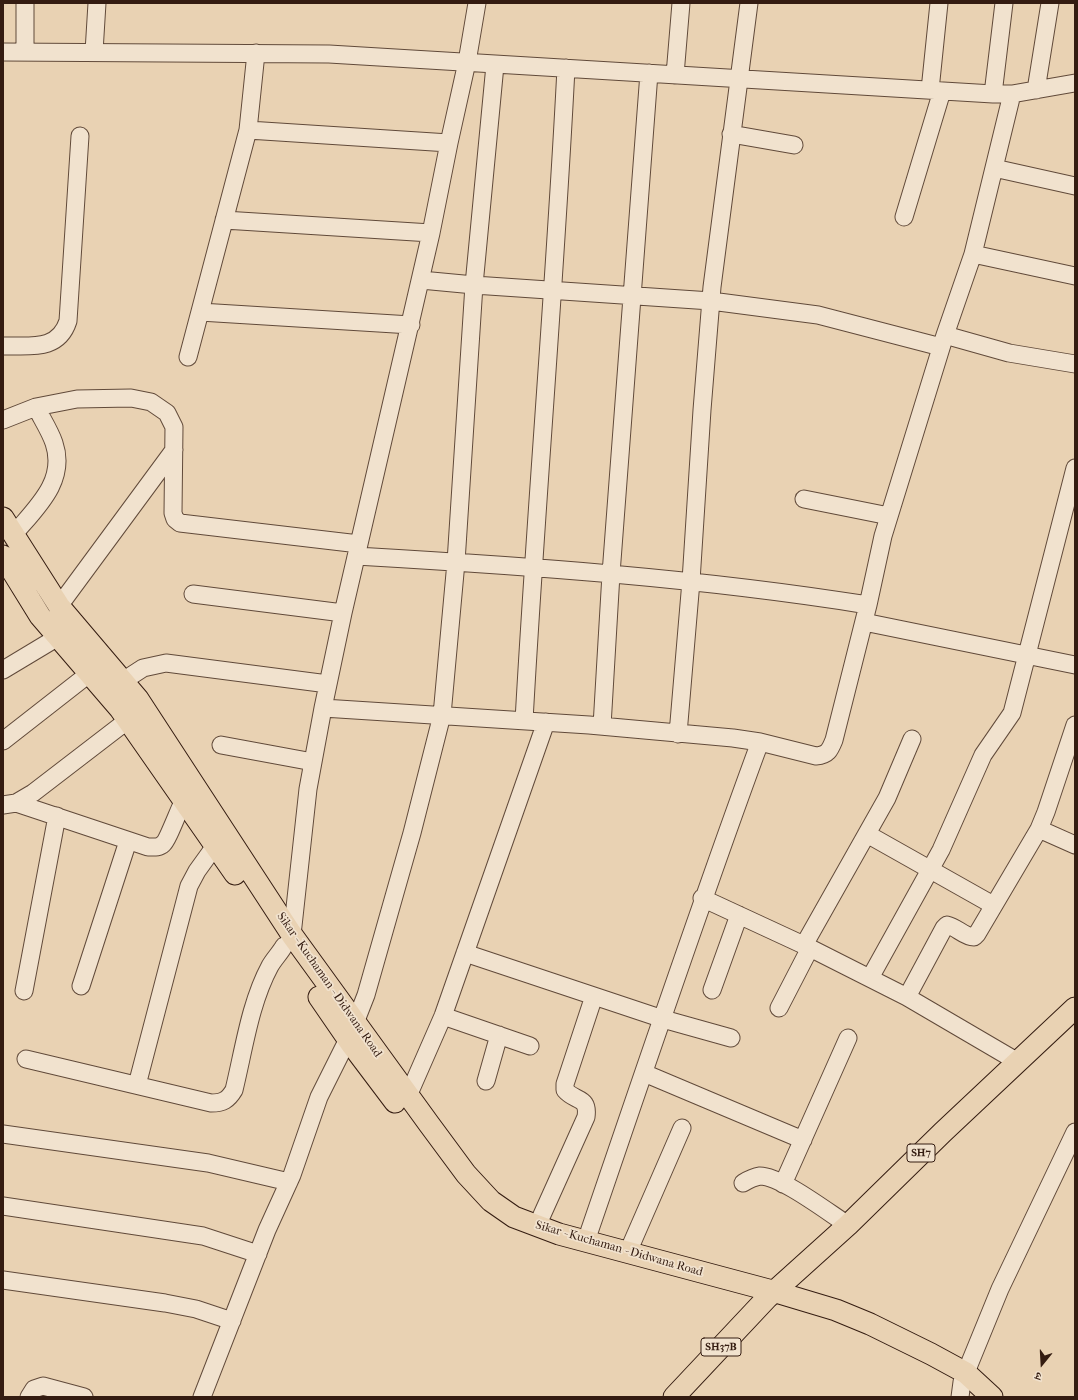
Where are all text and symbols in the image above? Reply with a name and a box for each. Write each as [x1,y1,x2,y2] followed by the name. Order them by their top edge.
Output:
[273,910,385,1060] street label: Sikar - Kuchaman - Didwana Road
[907,1144,935,1162] road number: SH7
[534,1218,704,1280] street label: Sikar - Kuchaman - Didwana Road
[701,1338,741,1356] road number: SH37B
[1022,1344,1062,1384] north arrow
[1033,1369,1043,1383] text: उ

